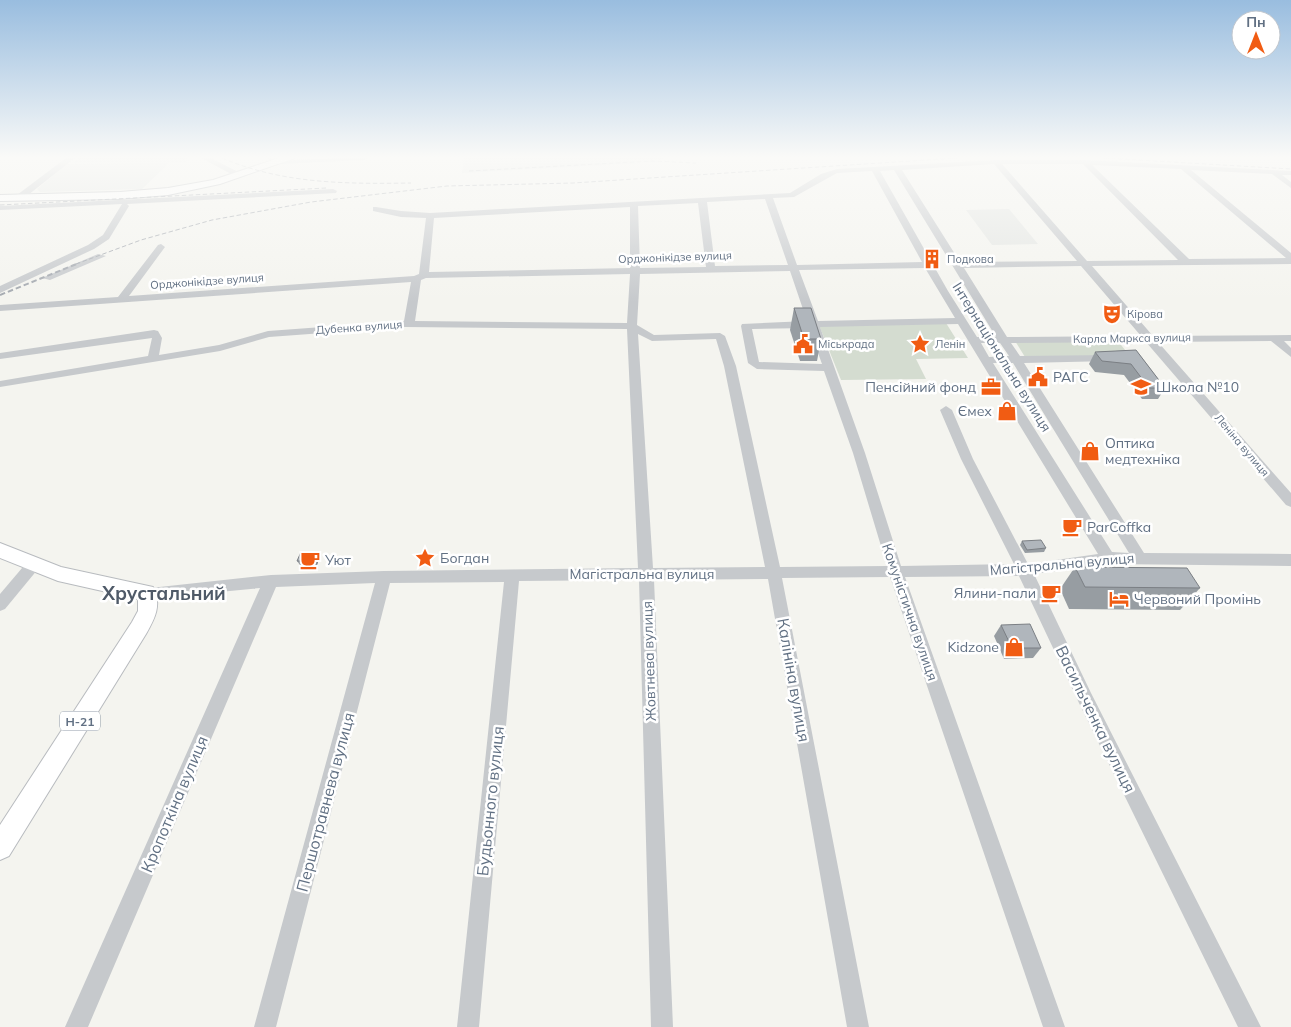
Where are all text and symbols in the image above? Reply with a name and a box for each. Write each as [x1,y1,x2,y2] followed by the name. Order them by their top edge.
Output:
[1231,10,1281,60] north arrow
[1246,13,1266,31] text: Пн
[618,248,732,266] street label: Орджонікідзе вулиця
[921,248,943,270] building icon: Подкова
[947,252,994,266] place label: Подкова
[150,270,264,292] street label: Орджонікідзе вулиця
[949,279,1055,435] street label: Інтернаціональна вулиця
[1101,303,1123,325] theatre icon: Кірова
[1127,307,1163,321] place label: Кірова
[315,317,403,337] street label: Дубенка вулиця
[1073,330,1191,346] street label: Карла Маркса вулиця
[792,333,814,355] public building icon: Міськрада
[909,333,931,355] place icon: Ленін
[818,337,875,351] place label: Міськрада
[935,337,965,351] place label: Ленін
[1027,366,1049,388] public building icon: РАГС
[1053,368,1089,386] place label: РАГС
[980,376,1002,398] office icon: Пенсійний фонд
[1130,376,1152,398] school or university icon: Школа №10
[865,378,976,396] place label: Пенсійний фонд
[1156,378,1239,396] place label: Школа №10
[996,400,1018,422] shop icon: Ємех
[958,402,992,420] place label: Ємех
[1212,411,1272,479] street label: Леніна вулиця
[1105,434,1180,468] place label: Оптика медтехніка
[1079,440,1101,462] shop icon: Оптика медтехніка
[1061,516,1083,538] cafe icon: ParCoffka
[1087,518,1151,536] place label: ParCoffka
[878,541,942,683] street label: Комуністична вулиця
[414,547,436,569] place icon: Богдан
[299,549,321,571] cafe icon: Уют
[440,549,489,567] place label: Богдан
[989,549,1135,579] street label: Магістральна вулиця
[324,551,352,569] place label: Уют
[570,565,715,583] street label: Магістральна вулиця
[101,581,226,605] district label: Хрустальний
[1040,582,1062,604] cafe icon: Ялини-пали
[954,584,1036,602] place label: Ялини-пали
[1108,588,1130,610] hotel icon: Червоний Промінь
[1134,590,1261,608] place label: Червоний Промінь
[638,601,660,721] street label: Жовтнева вулиця
[773,617,815,743] street label: Калініна вулиця
[1003,636,1025,658] shop icon: Kidzone
[947,638,999,656] place label: Kidzone
[1052,642,1140,796] street label: Васильченка вулиця
[291,710,359,894] street label: Першотравнева вулиця
[60,711,100,730] road number: Н-21
[472,725,508,877] street label: Будьонного вулиця
[136,733,212,875] street label: Кропоткіна вулиця

